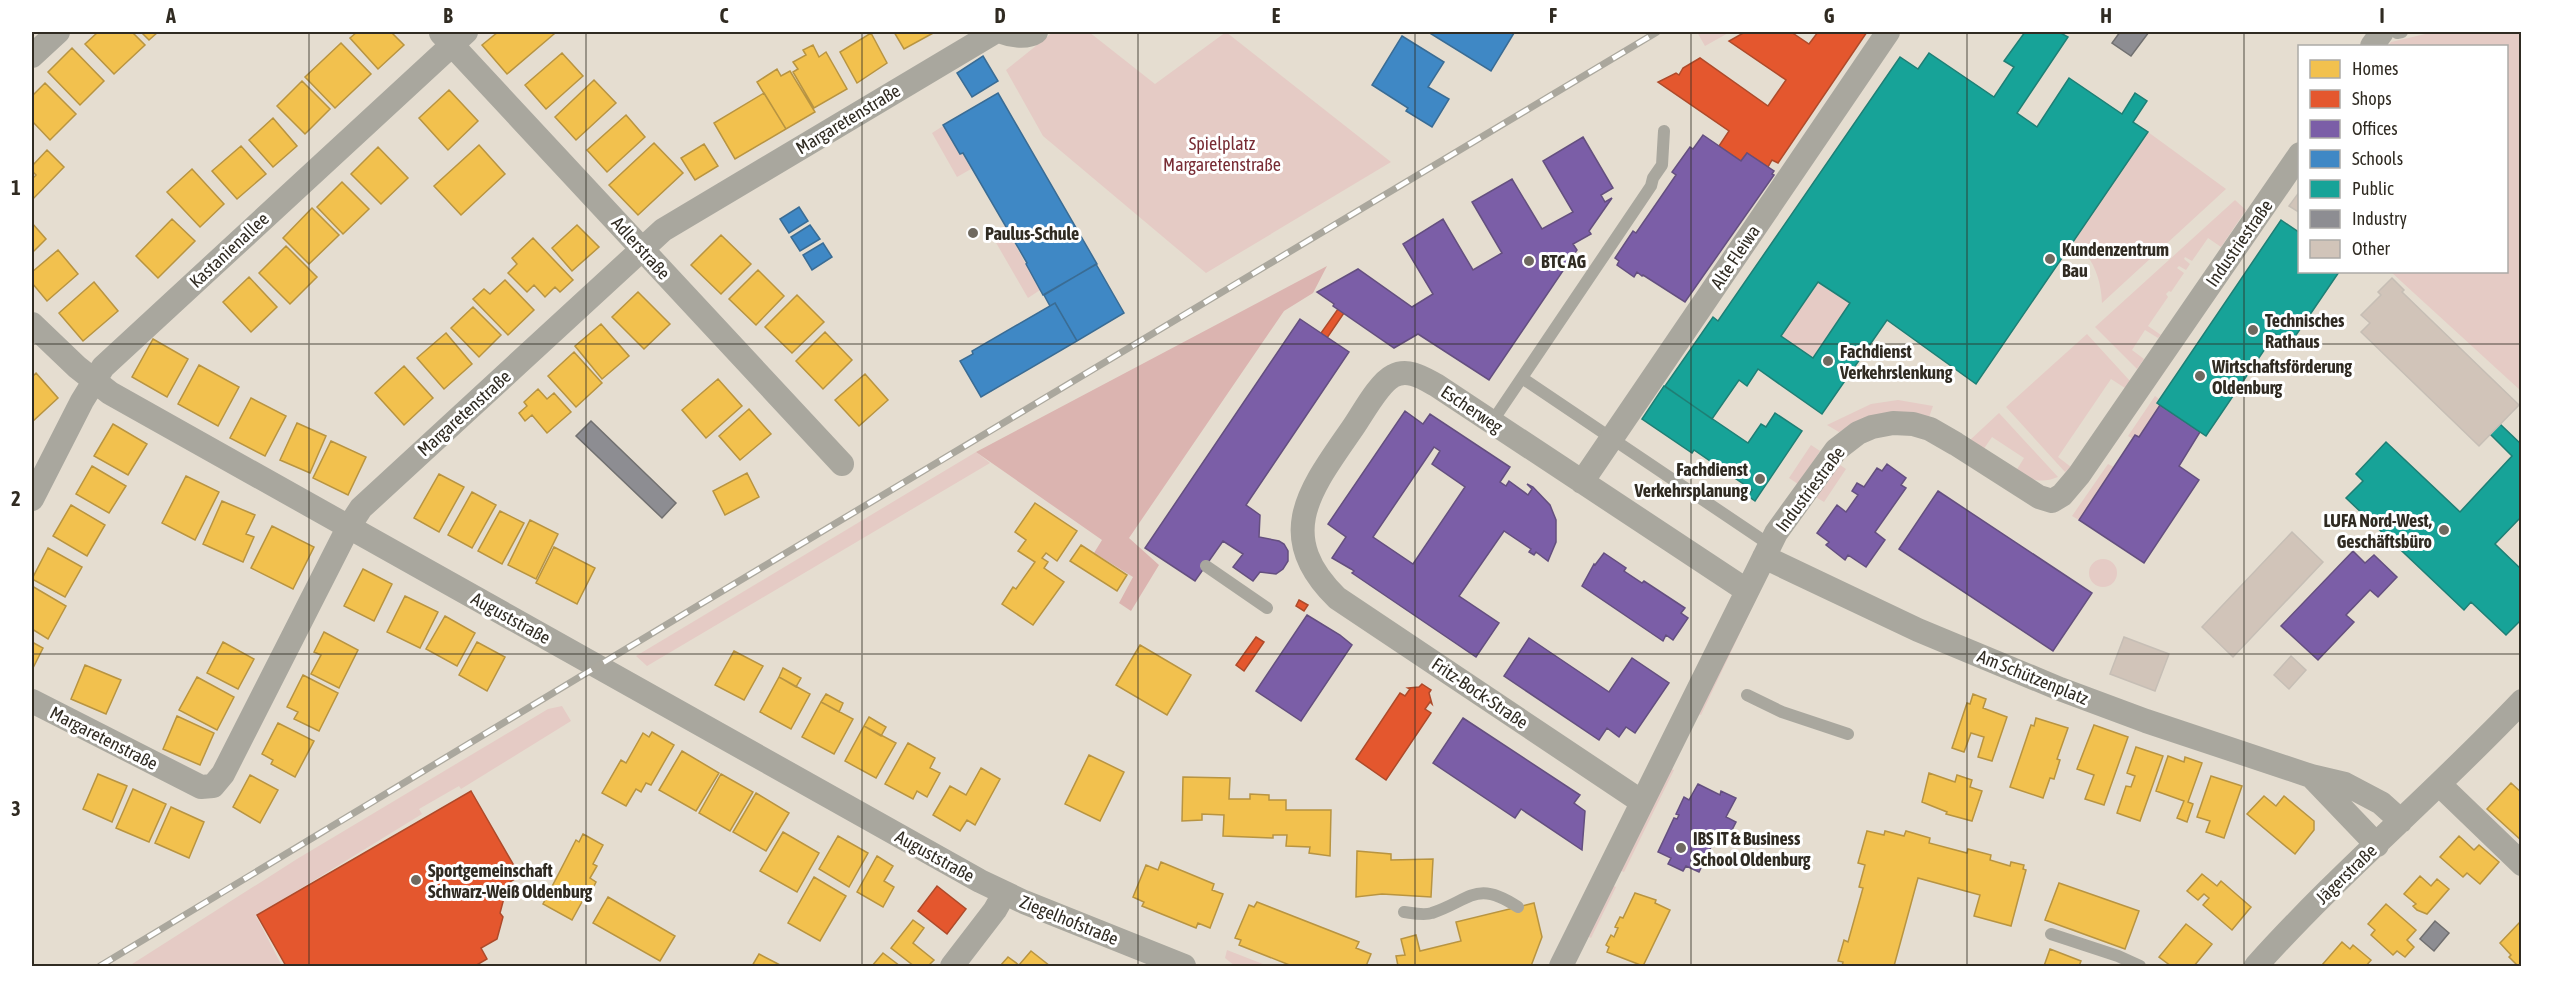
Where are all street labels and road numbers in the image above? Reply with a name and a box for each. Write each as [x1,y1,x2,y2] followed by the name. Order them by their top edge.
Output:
[792,80,904,158] street label: Margaretenstraße
[2201,196,2277,290] street label: Industriestraße
[185,208,273,292] street label: Kastanienallee
[607,212,675,284] street label: Adlerstraße
[1706,221,1764,293] street label: Alte Fleiwa
[413,366,515,460] street label: Margaretenstraße
[1437,381,1507,437] street label: Escherweg
[1771,442,1849,536] street label: Industriestraße
[468,588,554,648] street label: Auguststraße
[1975,645,2092,709] street label: Am Schützenplatz
[1428,653,1532,733] street label: Fritz-Bock-Straße
[47,702,161,774] street label: Margaretenstraße
[892,826,978,886] street label: Auguststraße
[2311,840,2381,908] street label: Jägerstraße
[1017,891,1121,949] street label: Ziegelhofstraße

